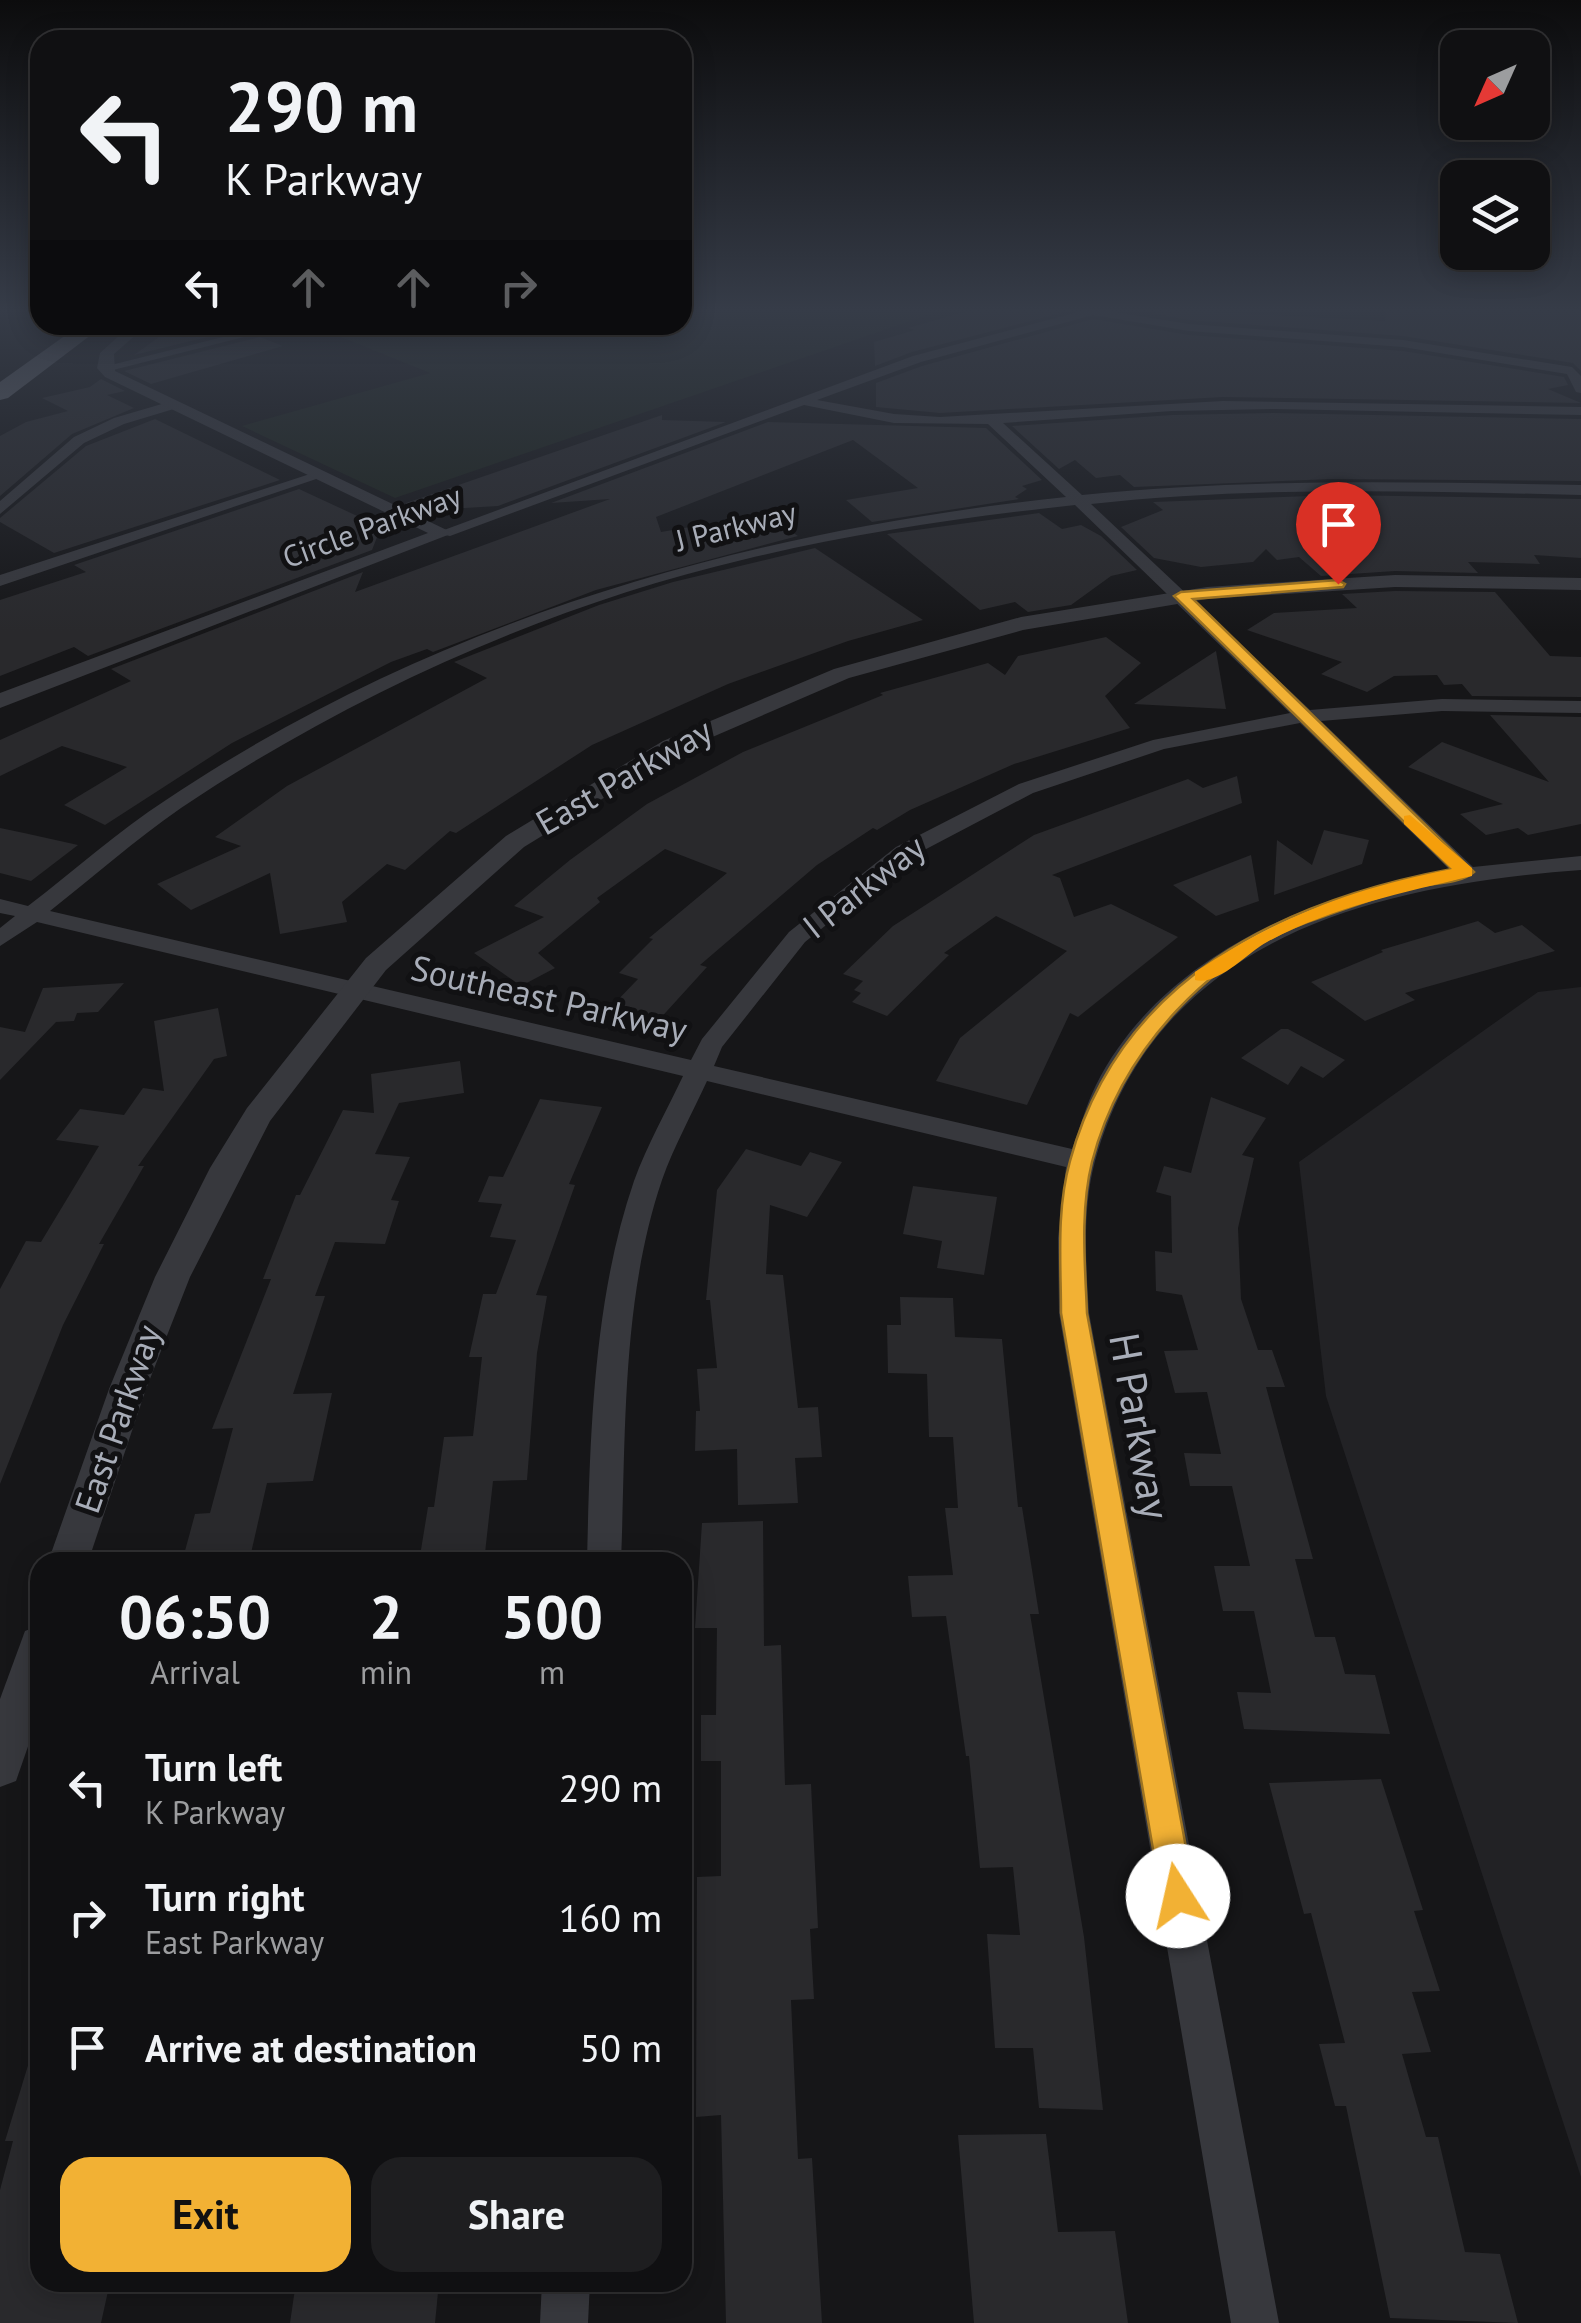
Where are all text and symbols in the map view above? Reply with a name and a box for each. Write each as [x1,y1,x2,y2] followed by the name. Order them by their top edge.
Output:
[1440,30,1550,140] north arrow
[1440,30,1550,270] map controls
[225,61,418,151] text: 290 m
[60,70,190,200] icon: left
[225,149,422,207] text: K Parkway
[1440,160,1550,270] button: layers
[176,260,231,315] icon: left
[281,260,336,315] icon: ahead
[386,260,441,315] icon: ahead
[491,260,546,315] icon: right
[277,475,466,576] street label: Circle Parkway
[1296,482,1381,585] pin
[669,492,800,560] street label: J Parkway
[1311,497,1366,552] icon: arrive
[527,707,720,845] street label: East Parkway
[793,824,934,948] street label: I Parkway
[407,944,692,1052] street label: Southeast Parkway
[63,1319,171,1519] street label: East Parkway
[1097,1329,1184,1524] street label: H Parkway
[119,1577,271,1655] text: 06:50
[369,1577,403,1655] text: 2
[501,1577,603,1655] text: 500
[150,1651,240,1693] text: Arrival
[360,1651,412,1693] text: min
[539,1651,565,1693] text: m
[145,1742,282,1791] text: Turn left
[60,1760,115,1815] icon: left
[559,1763,662,1812] text: 290 m
[145,1791,285,1833] text: K Parkway
[1126,1844,1230,1948] position arrow
[145,1872,305,1921] text: Turn right
[60,1890,115,1945] icon: right
[559,1893,662,1942] text: 160 m
[145,1921,324,1963] text: East Parkway
[60,2020,115,2075] icon: arrive
[145,2023,477,2072] text: Arrive at destination
[580,2023,662,2072] text: 50 m
[60,2157,351,2272] button: Exit
[371,2157,662,2272] button: Share

